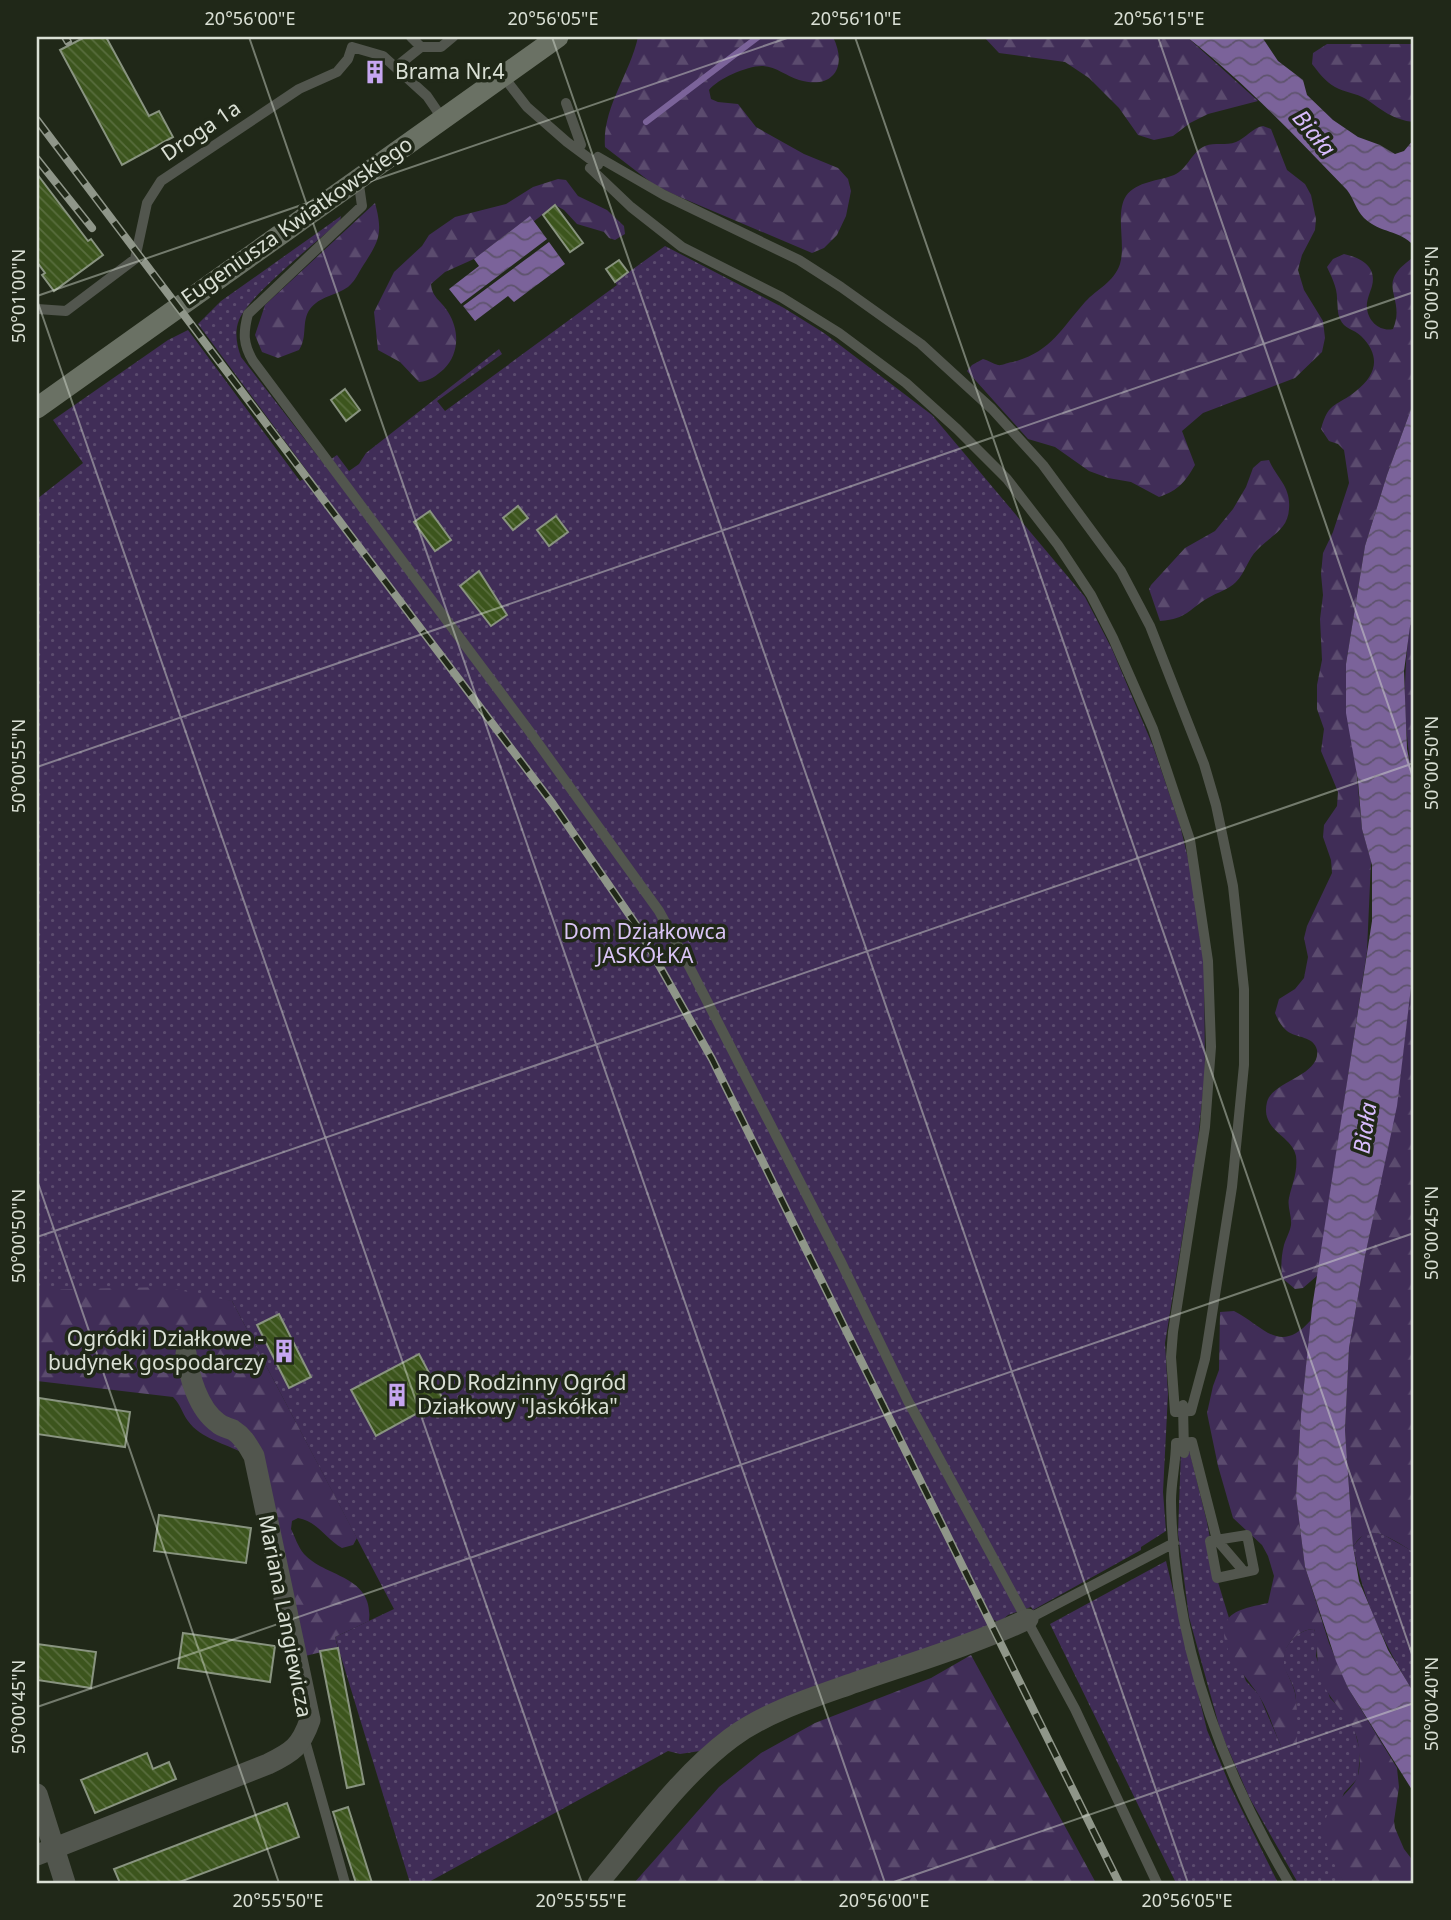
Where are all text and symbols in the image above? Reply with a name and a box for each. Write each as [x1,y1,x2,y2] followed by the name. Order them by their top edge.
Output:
[205,6,295,30] text: 20°56'00"E
[508,6,598,30] text: 20°56'05"E
[811,6,901,30] text: 20°56'10"E
[1114,6,1204,30] text: 20°56'15"E
[395,57,504,85] place label: Brama Nr.4
[361,58,389,86] building icon: Brama Nr.4
[155,93,246,167] street label: Droga 1a
[1286,102,1344,162] water label: Biała
[175,129,418,311] street label: Eugeniusza Kwiatkowskiego
[1419,246,1443,340] text: 50°00'55"N
[6,249,30,343] text: 50°01'00"N
[1419,716,1443,810] text: 50°00'50"N
[6,719,30,813] text: 50°00'55"N
[564,917,726,969] park label: Dom Działkowca JASKÓŁKA
[1345,1100,1383,1156] water label: Biała
[1419,1186,1443,1280] text: 50°00'45"N
[6,1189,30,1283] text: 50°00'50"N
[48,1324,264,1376] place label: Ogródki Działkowe - budynek gospodarczy
[270,1337,298,1365] building icon: Ogródki Działkowe - budynek gospodarczy
[417,1368,627,1420] place label: ROD Rodzinny Ogród Działkowy "Jaskółka"
[383,1381,411,1409] building icon: ROD Rodzinny Ogród Działkowy "Jaskółka"
[253,1512,319,1720] street label: Mariana Langiewicza
[1419,1657,1443,1751] text: 50°00'40"N
[6,1660,30,1754] text: 50°00'45"N
[233,1888,323,1912] text: 20°55'50"E
[536,1888,626,1912] text: 20°55'55"E
[839,1888,929,1912] text: 20°56'00"E
[1142,1888,1232,1912] text: 20°56'05"E

